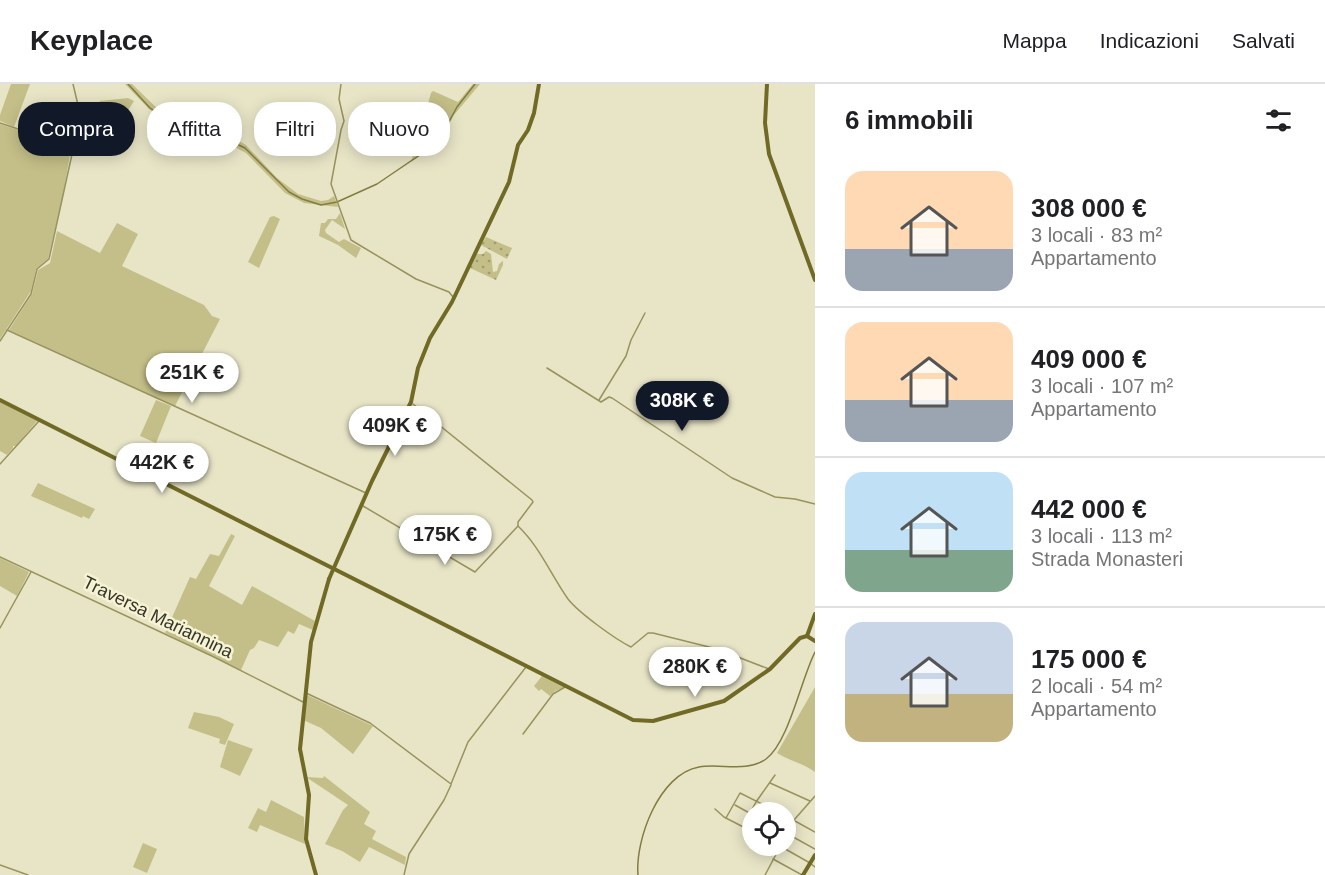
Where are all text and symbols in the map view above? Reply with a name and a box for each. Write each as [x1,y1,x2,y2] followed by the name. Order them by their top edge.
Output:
[30,25,153,56] text: Keyplace
[1003,29,1067,52] text: Mappa
[1100,29,1199,52] text: Indicazioni
[1232,29,1295,52] text: Salvati
[18,102,135,156] chip: Compra
[147,102,242,156] chip: Affitta
[254,102,336,156] chip: Filtri
[348,102,450,156] chip: Nuovo
[1262,104,1295,137] icon: filters
[845,105,974,135] text: 6 immobili
[1031,193,1147,223] text: 308 000 €
[893,195,965,267] icon: home
[1031,224,1162,246] text: 3 locali · 83 m²
[1031,247,1157,269] text: Appartamento
[1031,344,1147,374] text: 409 000 €
[893,346,965,418] icon: home
[143,353,241,404] pin: 251K €
[160,361,224,383] text: 251K €
[1031,375,1173,397] text: 3 locali · 107 m²
[633,381,731,432] pin: 308K €
[650,389,714,411] text: 308K €
[1031,398,1157,420] text: Appartamento
[346,406,444,457] pin: 409K €
[363,414,427,436] text: 409K €
[113,443,211,494] pin: 442K €
[130,451,194,473] text: 442K €
[1031,494,1147,524] text: 442 000 €
[893,496,965,568] icon: home
[396,515,494,566] pin: 175K €
[413,523,477,545] text: 175K €
[1031,525,1172,547] text: 3 locali · 113 m²
[1031,548,1183,570] text: Strada Monasteri
[80,572,237,662] street label: Traversa Mariannina
[1031,644,1147,674] text: 175 000 €
[893,646,965,718] icon: home
[646,647,744,698] pin: 280K €
[663,655,727,677] text: 280K €
[1031,675,1162,697] text: 2 locali · 54 m²
[1031,698,1157,720] text: Appartamento
[742,802,796,856] map controls
[742,802,796,856] button: locate

